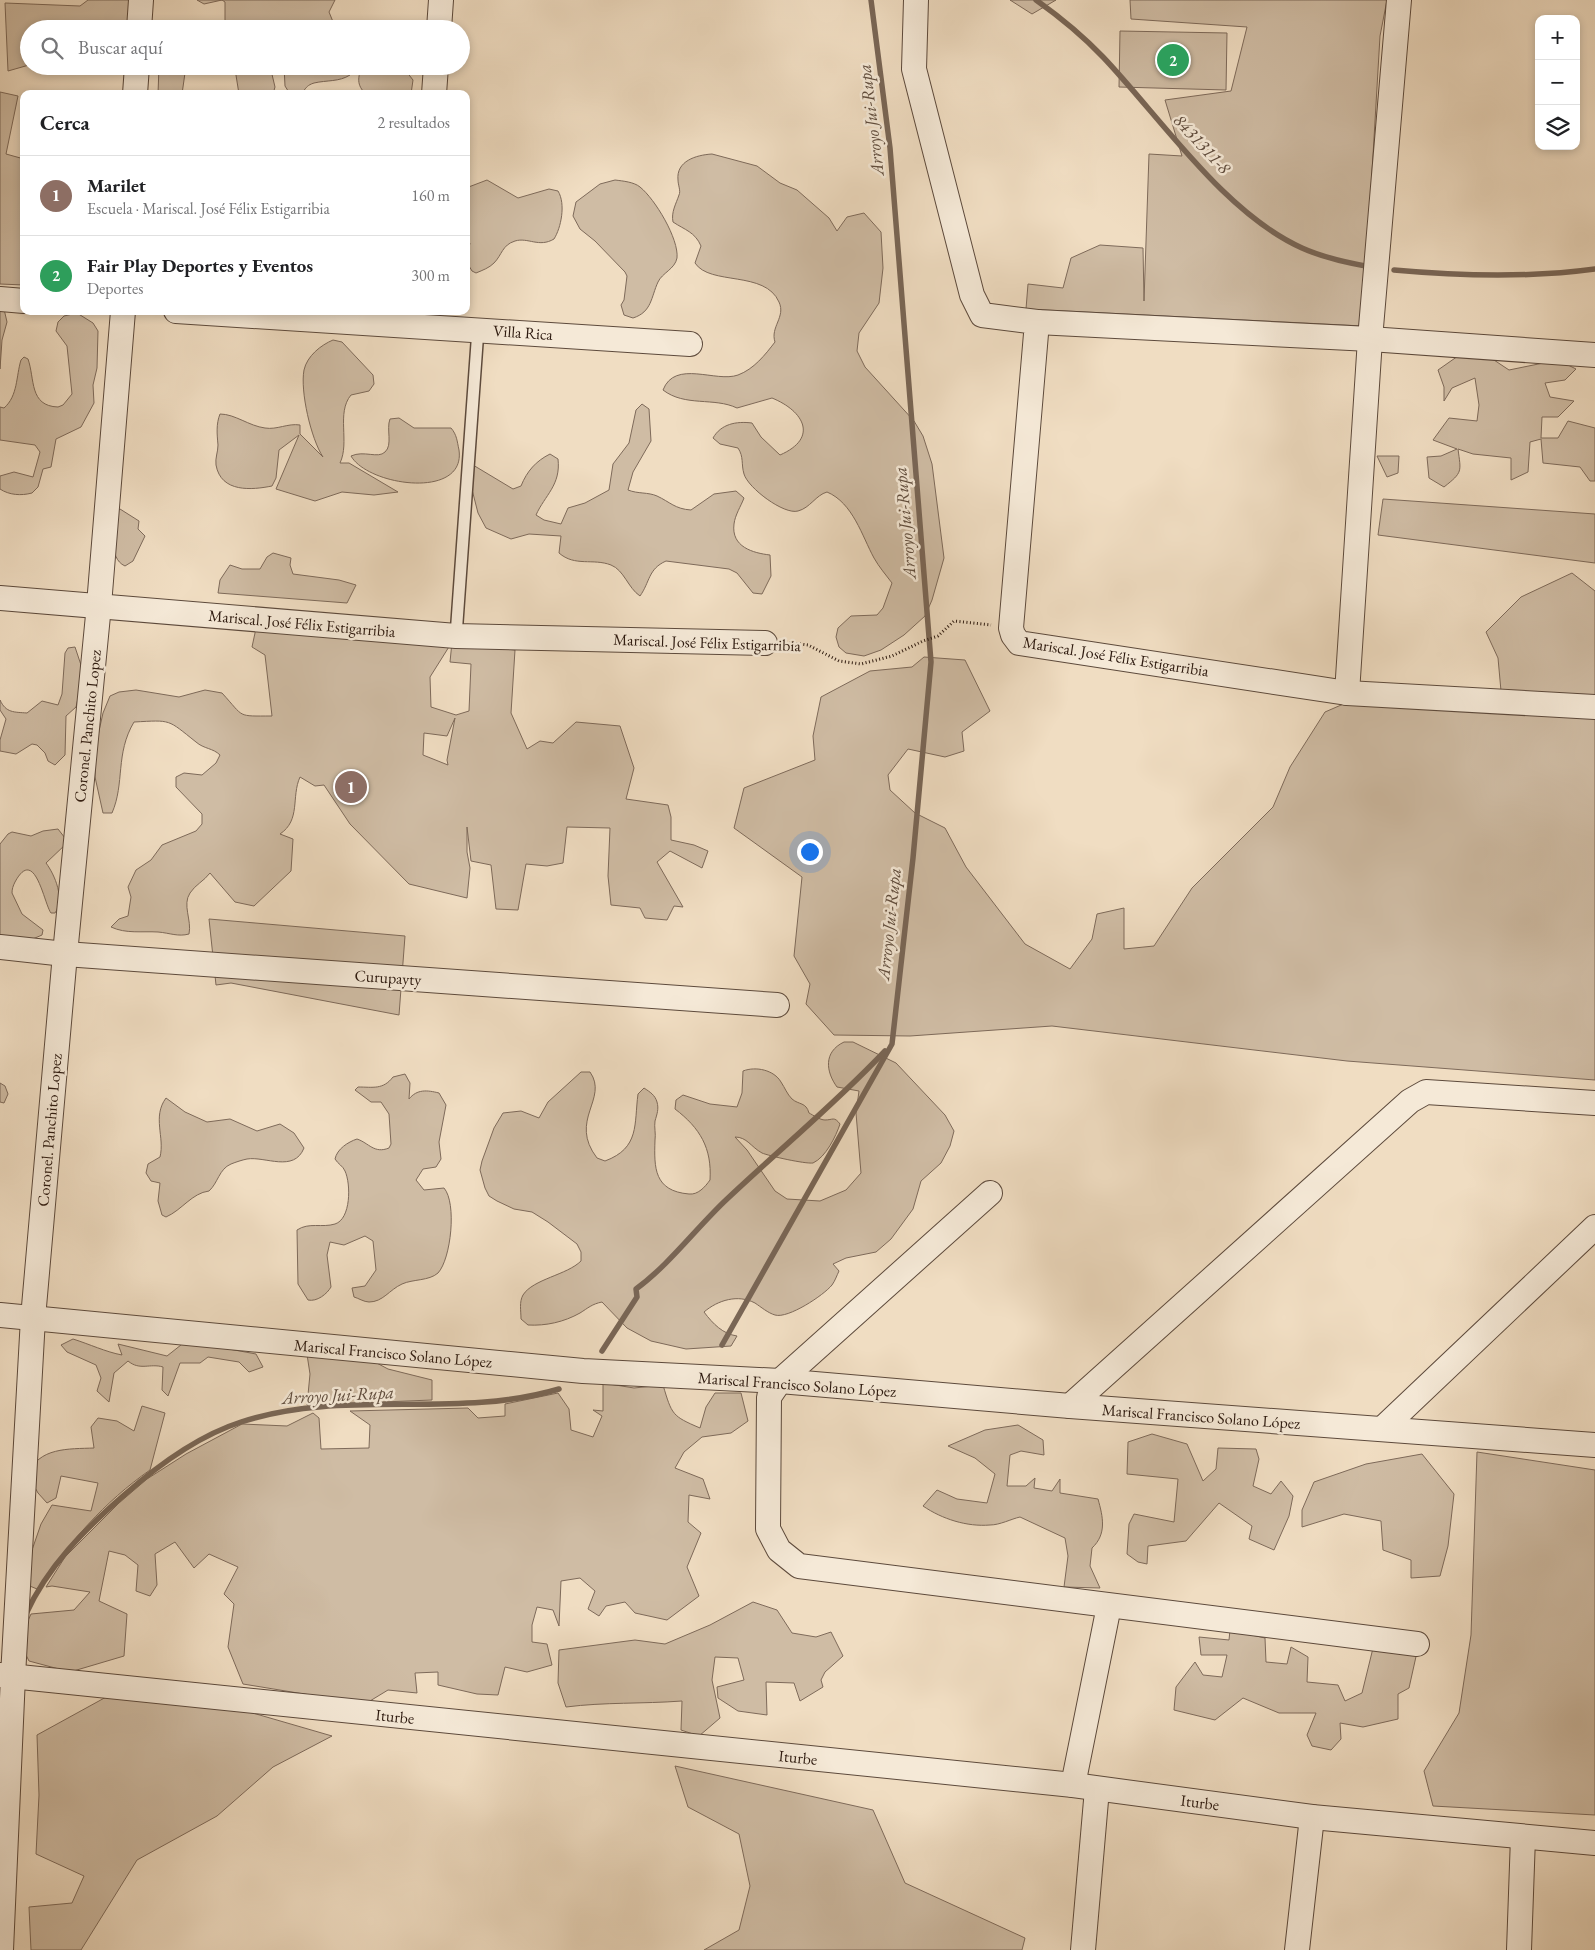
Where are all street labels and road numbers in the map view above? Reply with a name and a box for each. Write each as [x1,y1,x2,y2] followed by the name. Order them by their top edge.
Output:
[493,320,554,345] street label: Villa Rica
[208,605,397,642] street label: Mariscal. José Félix Estigarribia
[613,629,802,656] street label: Mariscal. José Félix Estigarribia
[1022,631,1211,682] street label: Mariscal. José Félix Estigarribia
[69,649,106,803] street label: Coronel. Panchito Lopez
[354,965,423,990] street label: Curupayty
[32,1053,67,1207] street label: Coronel. Panchito Lopez
[293,1334,493,1373] street label: Mariscal Francisco Solano López
[697,1367,897,1402] street label: Mariscal Francisco Solano López
[1101,1399,1301,1434] street label: Mariscal Francisco Solano López
[375,1704,415,1729] street label: Iturbe
[778,1745,818,1770] street label: Iturbe
[1179,1790,1220,1815] street label: Iturbe

